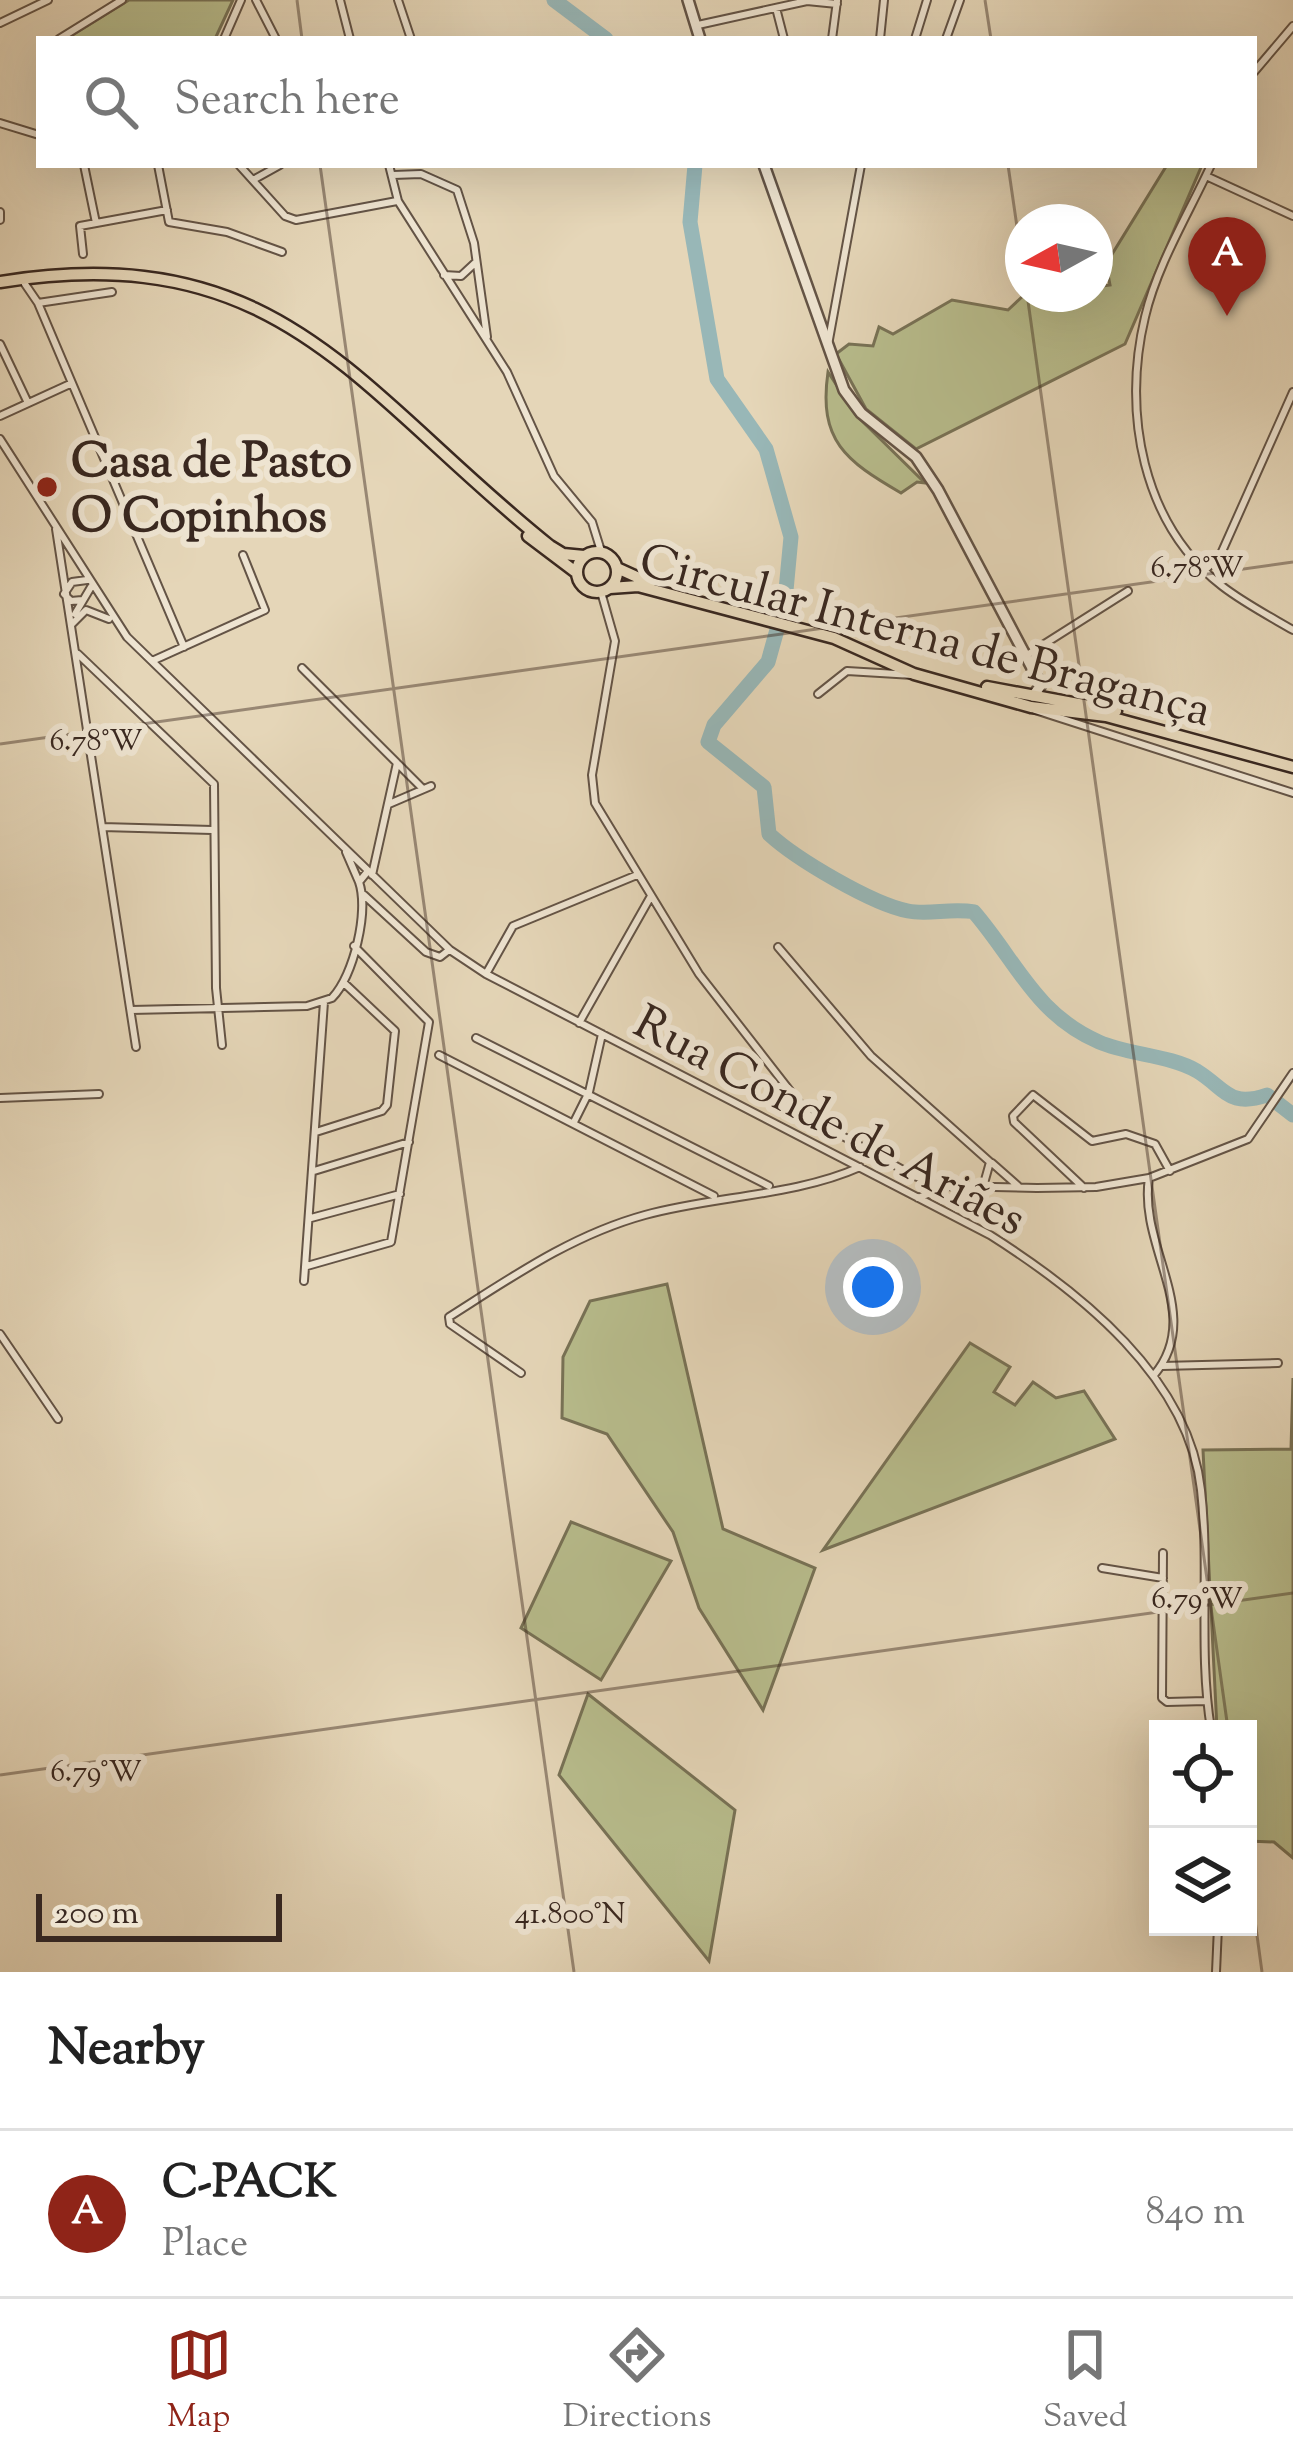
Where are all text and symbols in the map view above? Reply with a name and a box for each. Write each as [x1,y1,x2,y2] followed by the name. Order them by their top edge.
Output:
[36,36,1257,168] search box
[78,69,144,135] icon: search
[174,70,400,135] text: Search here
[1005,204,1113,312] north arrow
[1188,217,1266,316] pin: A
[71,430,352,554] place label: Casa de Pasto O Copinhos
[34,474,60,500] marker: Casa de Pasto O Copinhos
[631,529,1218,748] street label: Circular Interna de Bragança
[1151,548,1244,591] text: 6.78°W
[50,721,143,764] text: 6.78°W
[620,991,1037,1257] street label: Rua Conde de Ariães
[843,1257,903,1317] your location
[1151,1579,1243,1622] text: 6.79°W
[1149,1720,1257,1936] map controls
[1149,1720,1257,1828] button: locate
[50,1752,142,1795] text: 6.79°W
[1149,1828,1257,1936] button: layers
[36,1888,282,1941] scale bar
[54,1891,139,1939] text: 200 m
[515,1894,625,1937] text: 41.800°N
[48,2014,205,2087] text: Nearby
[162,2153,337,2218] text: C-PACK
[71,2186,103,2242] text: A
[1145,2186,1245,2242] text: 840 m
[162,2218,248,2274] text: Place
[166,2322,232,2442] tab: Map
[563,2322,712,2442] tab: Directions
[1043,2322,1127,2442] tab: Saved

